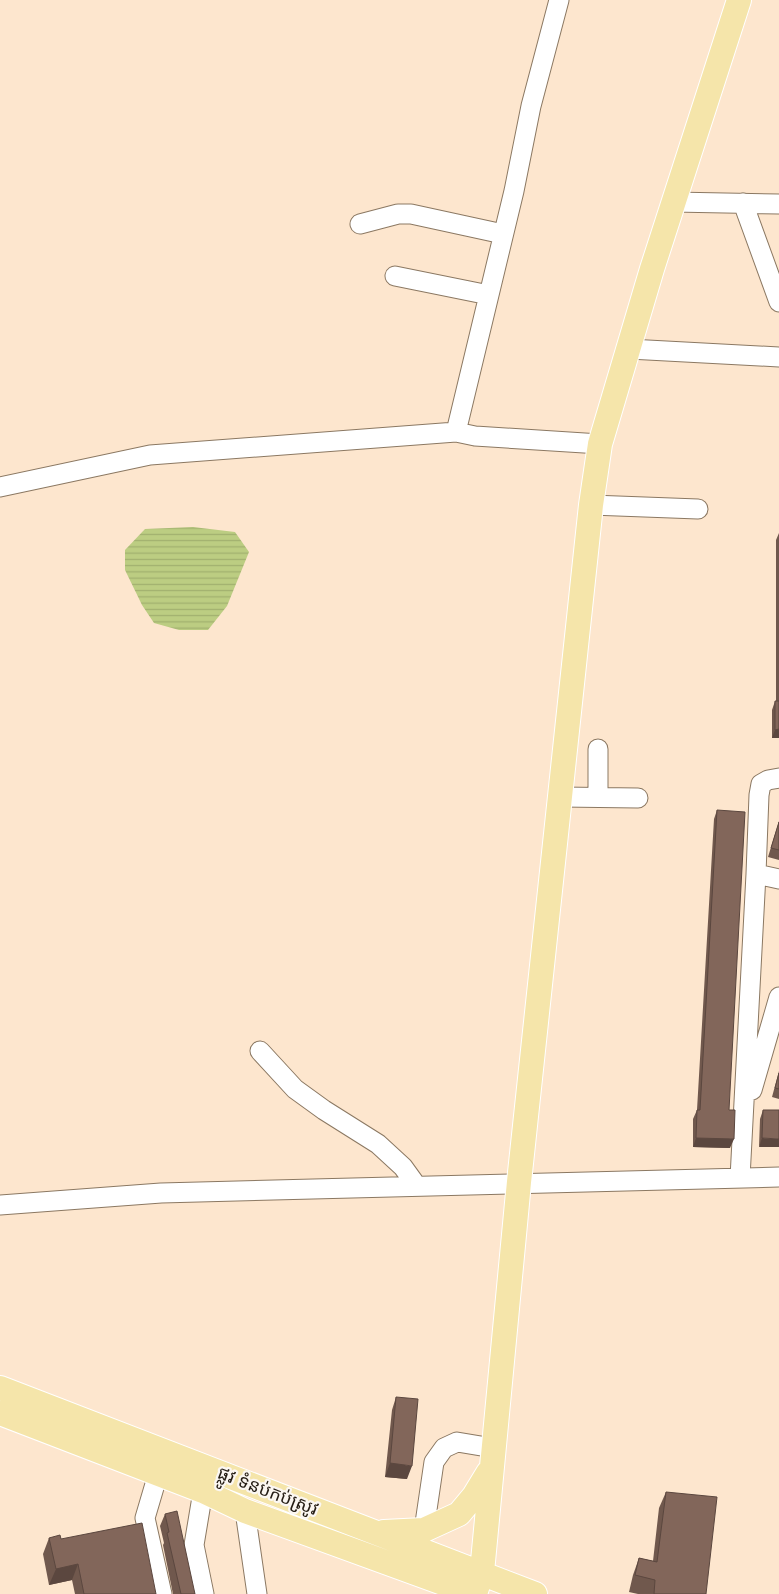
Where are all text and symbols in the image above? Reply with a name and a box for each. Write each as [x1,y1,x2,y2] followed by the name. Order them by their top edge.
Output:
[213,1461,322,1525] street label: ផ្លូវ ទំនប់កប់ស្រូវ

